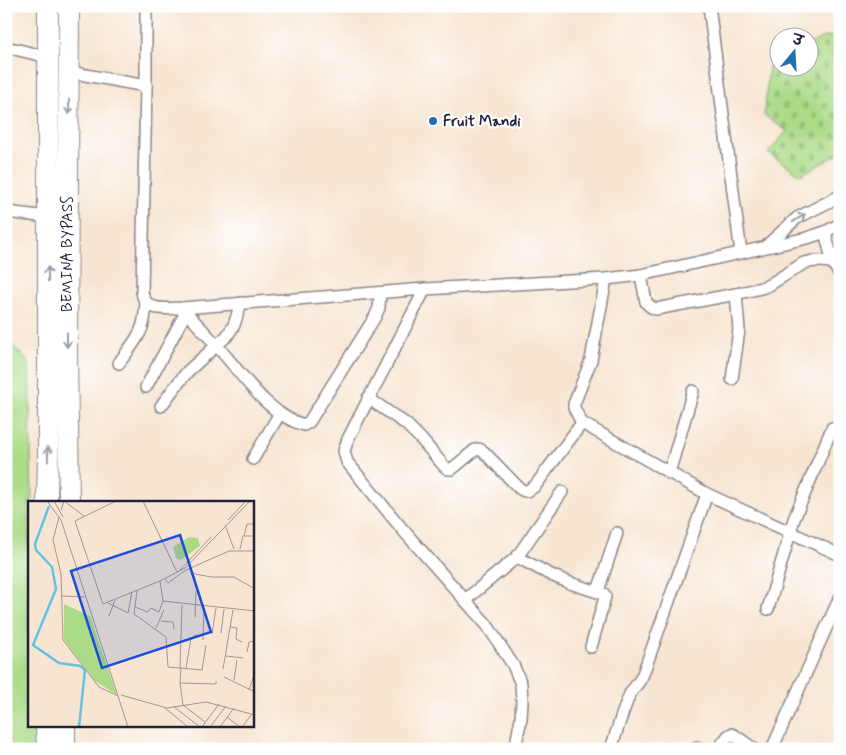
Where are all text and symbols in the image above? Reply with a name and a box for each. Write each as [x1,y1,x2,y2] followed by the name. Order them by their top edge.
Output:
[768,28,818,78] north arrow
[789,30,807,51] text: उ
[64,99,74,115] one-way arrow
[443,112,521,132] place label: Fruit Mandi
[427,115,439,127] marker: Fruit Mandi
[58,196,78,312] street label: BEMINA BYPASS
[792,213,806,223] one-way arrow
[43,266,53,282] one-way arrow
[62,332,72,348] one-way arrow
[43,446,53,462] one-way arrow
[28,501,254,728] inset map

